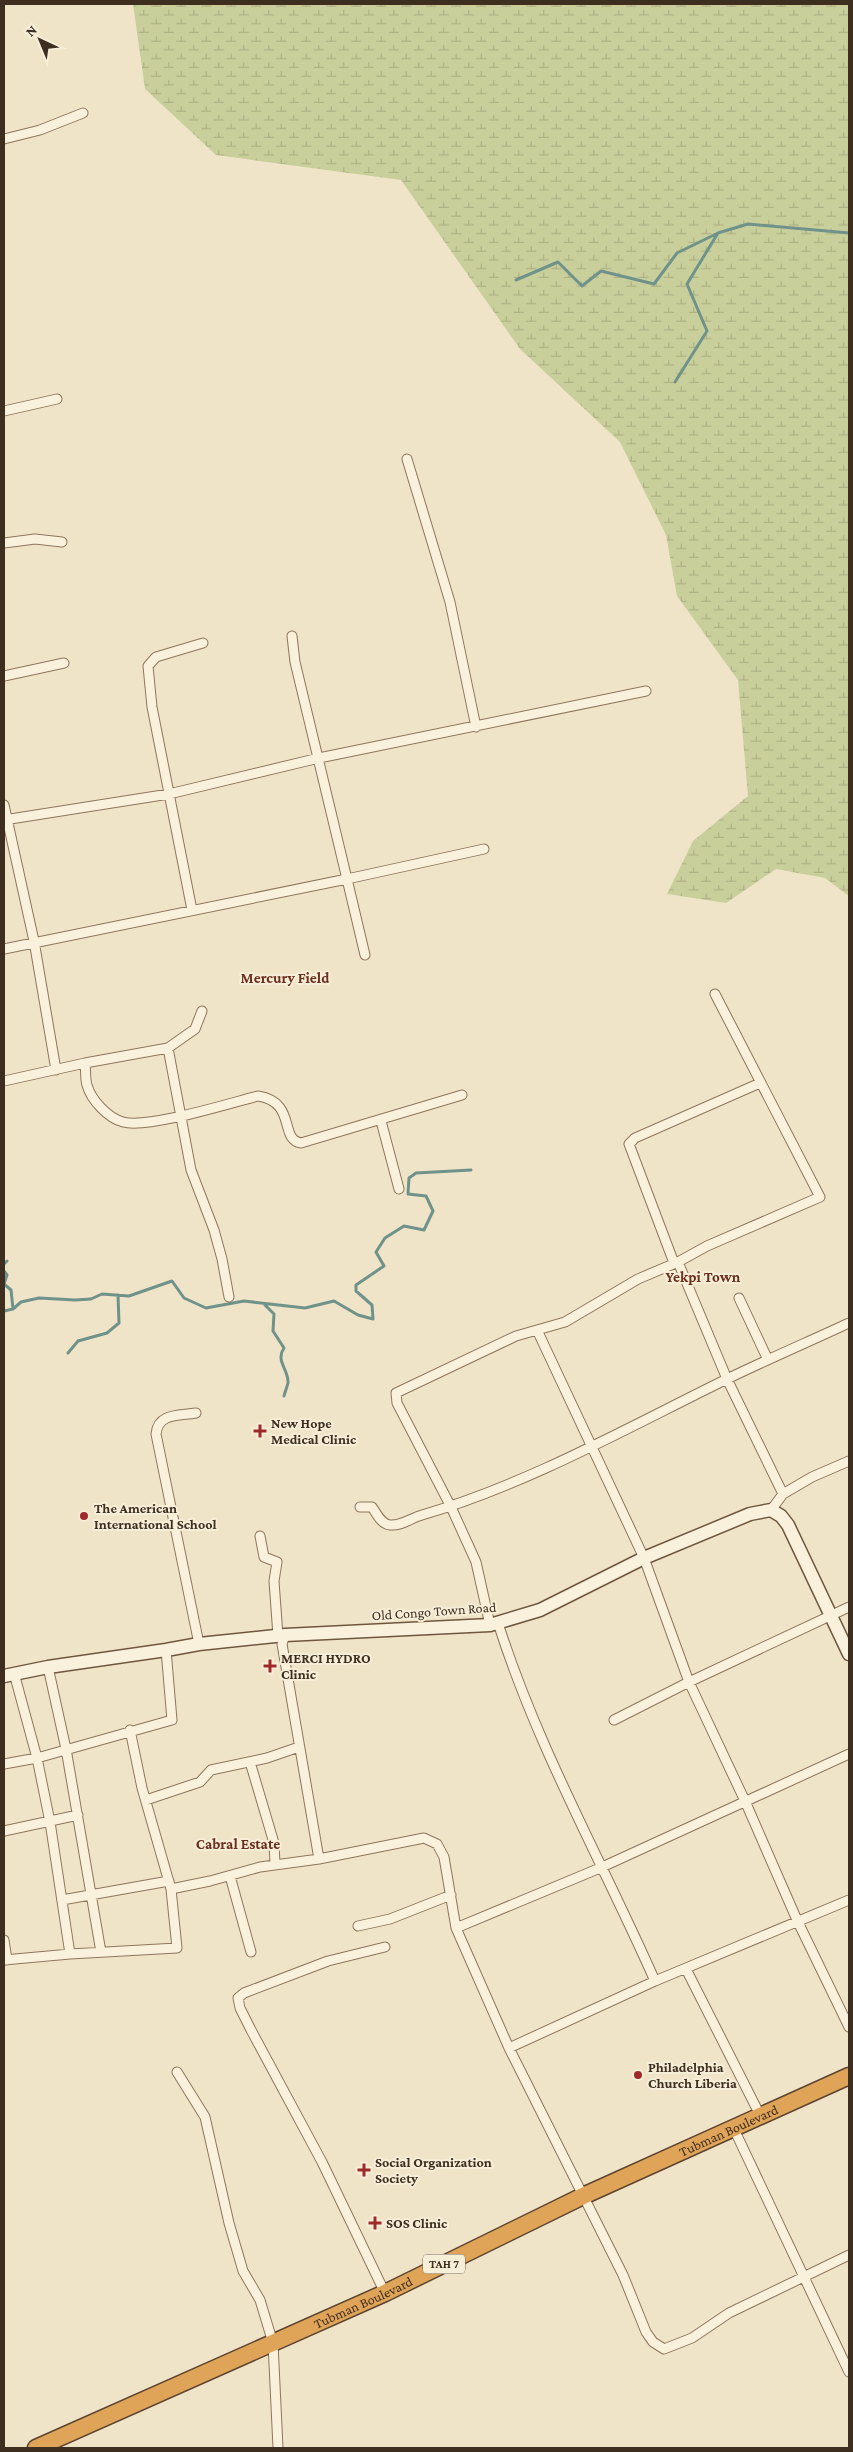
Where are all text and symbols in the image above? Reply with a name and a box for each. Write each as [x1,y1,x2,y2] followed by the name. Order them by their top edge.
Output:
[15,15,65,65] north arrow
[22,21,40,40] text: N
[241,970,330,986] district label: Mercury Field
[666,1269,741,1285] district label: Yekpi Town
[271,1415,357,1447] place label: New Hope Medical Clinic
[253,1424,267,1438] marker: New Hope Medical Clinic
[94,1500,217,1532] place label: The American International School
[78,1510,90,1522] marker: The American International School
[371,1599,497,1623] street label: Old Congo Town Road
[281,1650,371,1682] place label: MERCI HYDRO Clinic
[263,1659,277,1673] marker: MERCI HYDRO Clinic
[196,1836,280,1852] district label: Cabral Estate
[648,2059,737,2091] place label: Philadelphia Church Liberia
[632,2069,644,2081] marker: Philadelphia Church Liberia
[677,2101,781,2160] street label: Tubman Boulevard
[375,2154,492,2186] place label: Social Organization Society
[357,2163,371,2177] marker: Social Organization Society
[386,2215,448,2231] place label: SOS Clinic
[368,2216,382,2230] marker: SOS Clinic
[423,2254,465,2274] road number: TAH 7
[311,2273,416,2332] street label: Tubman Boulevard

